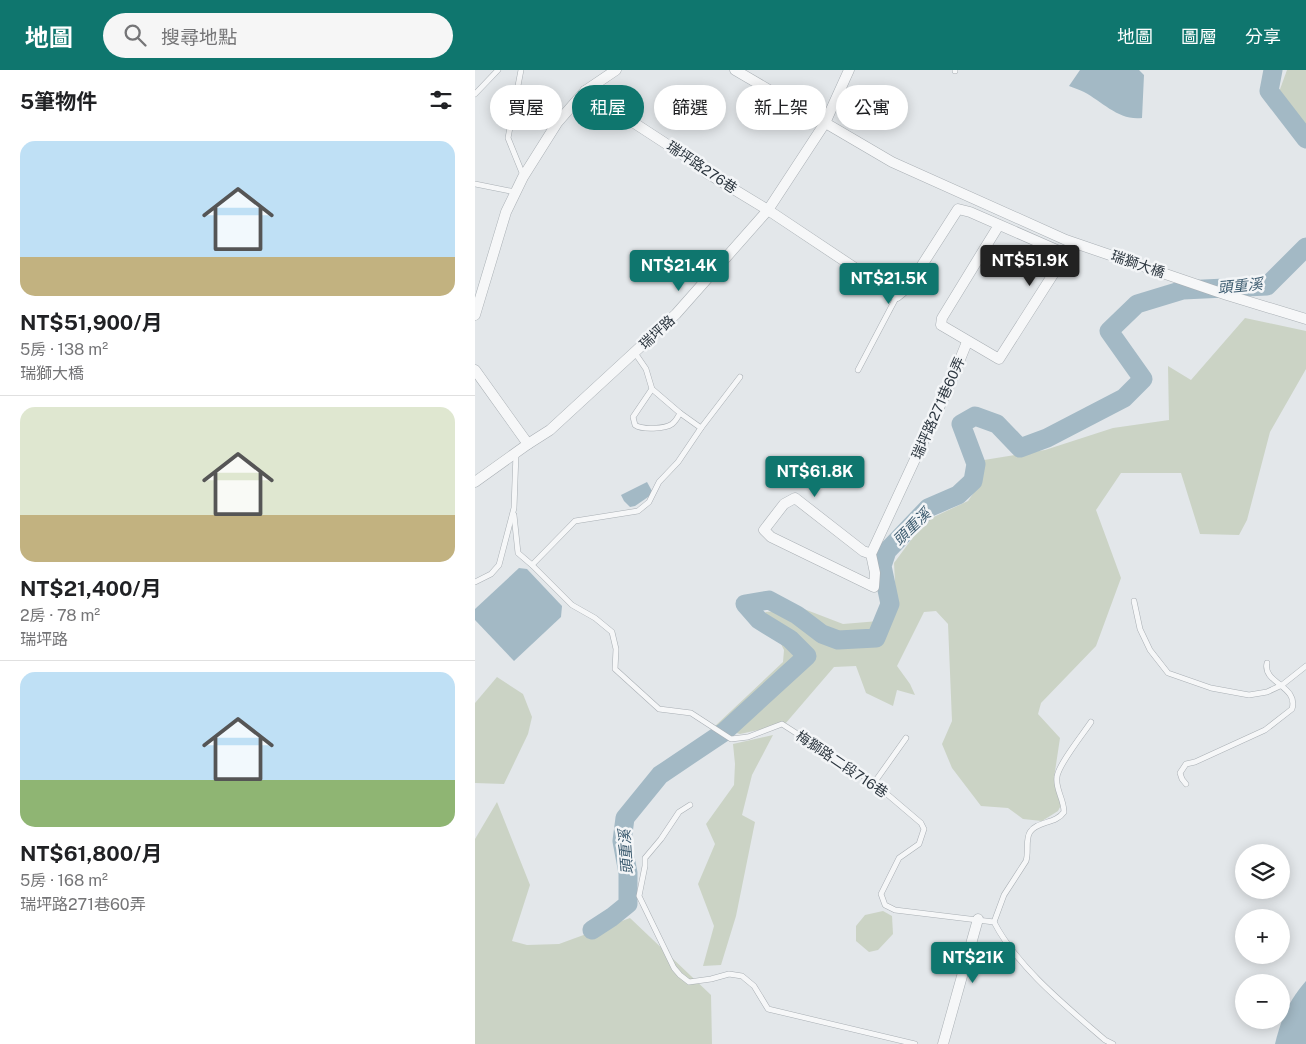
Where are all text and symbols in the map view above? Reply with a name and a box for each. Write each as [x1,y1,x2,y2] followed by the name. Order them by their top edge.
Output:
[103,13,453,58] search box
[121,21,149,49] icon: search
[25,23,73,51] text: 地圖
[161,26,237,48] text: 搜尋地點
[1117,26,1153,47] text: 地圖
[1181,26,1217,47] text: 圖層
[1245,26,1281,47] text: 分享
[490,85,562,130] chip: 買屋
[572,85,644,130] chip: 租屋
[654,85,726,130] chip: 篩選
[736,85,826,130] chip: 新上架
[836,85,908,130] chip: 公寓
[427,86,455,114] icon: filters
[20,89,97,114] text: 5筆物件
[664,138,740,196] street label: 瑞坪路276巷
[193,174,283,264] icon: home
[978,244,1082,287] pin: NT$51.9K
[1109,247,1167,281] street label: 瑞獅大橋
[627,250,731,292] pin: NT$21.4K
[991,251,1069,270] text: NT$51.9K
[641,256,717,275] text: NT$21.4K
[837,262,941,305] pin: NT$21.5K
[851,269,927,288] text: NT$21.5K
[1217,275,1265,296] water label: 頭重溪
[20,310,162,335] text: NT$51,900/月
[636,312,678,352] street label: 瑞坪路
[20,340,108,359] text: 5房 · 138 m²
[908,355,968,461] street label: 瑞坪路271巷60弄
[20,364,84,383] text: 瑞獅大橋
[193,439,283,529] icon: home
[763,456,867,498] pin: NT$61.8K
[776,462,854,481] text: NT$61.8K
[890,504,935,548] water label: 頭重溪
[20,576,162,601] text: NT$21,400/月
[20,606,100,625] text: 2房 · 78 m²
[20,630,68,649] text: 瑞坪路
[193,704,283,794] icon: home
[793,727,891,801] street label: 梅獅路二段716巷
[615,827,636,875] water label: 頭重溪
[20,841,162,866] text: NT$61,800/月
[1235,844,1290,1029] map controls
[1235,844,1290,899] button: layers
[20,871,108,890] text: 5房 · 168 m²
[20,895,146,914] text: 瑞坪路271巷60弄
[1235,909,1290,964] button: +
[932,942,1014,984] pin: NT$21K
[942,948,1004,967] text: NT$21K
[1235,974,1290,1029] button: −

